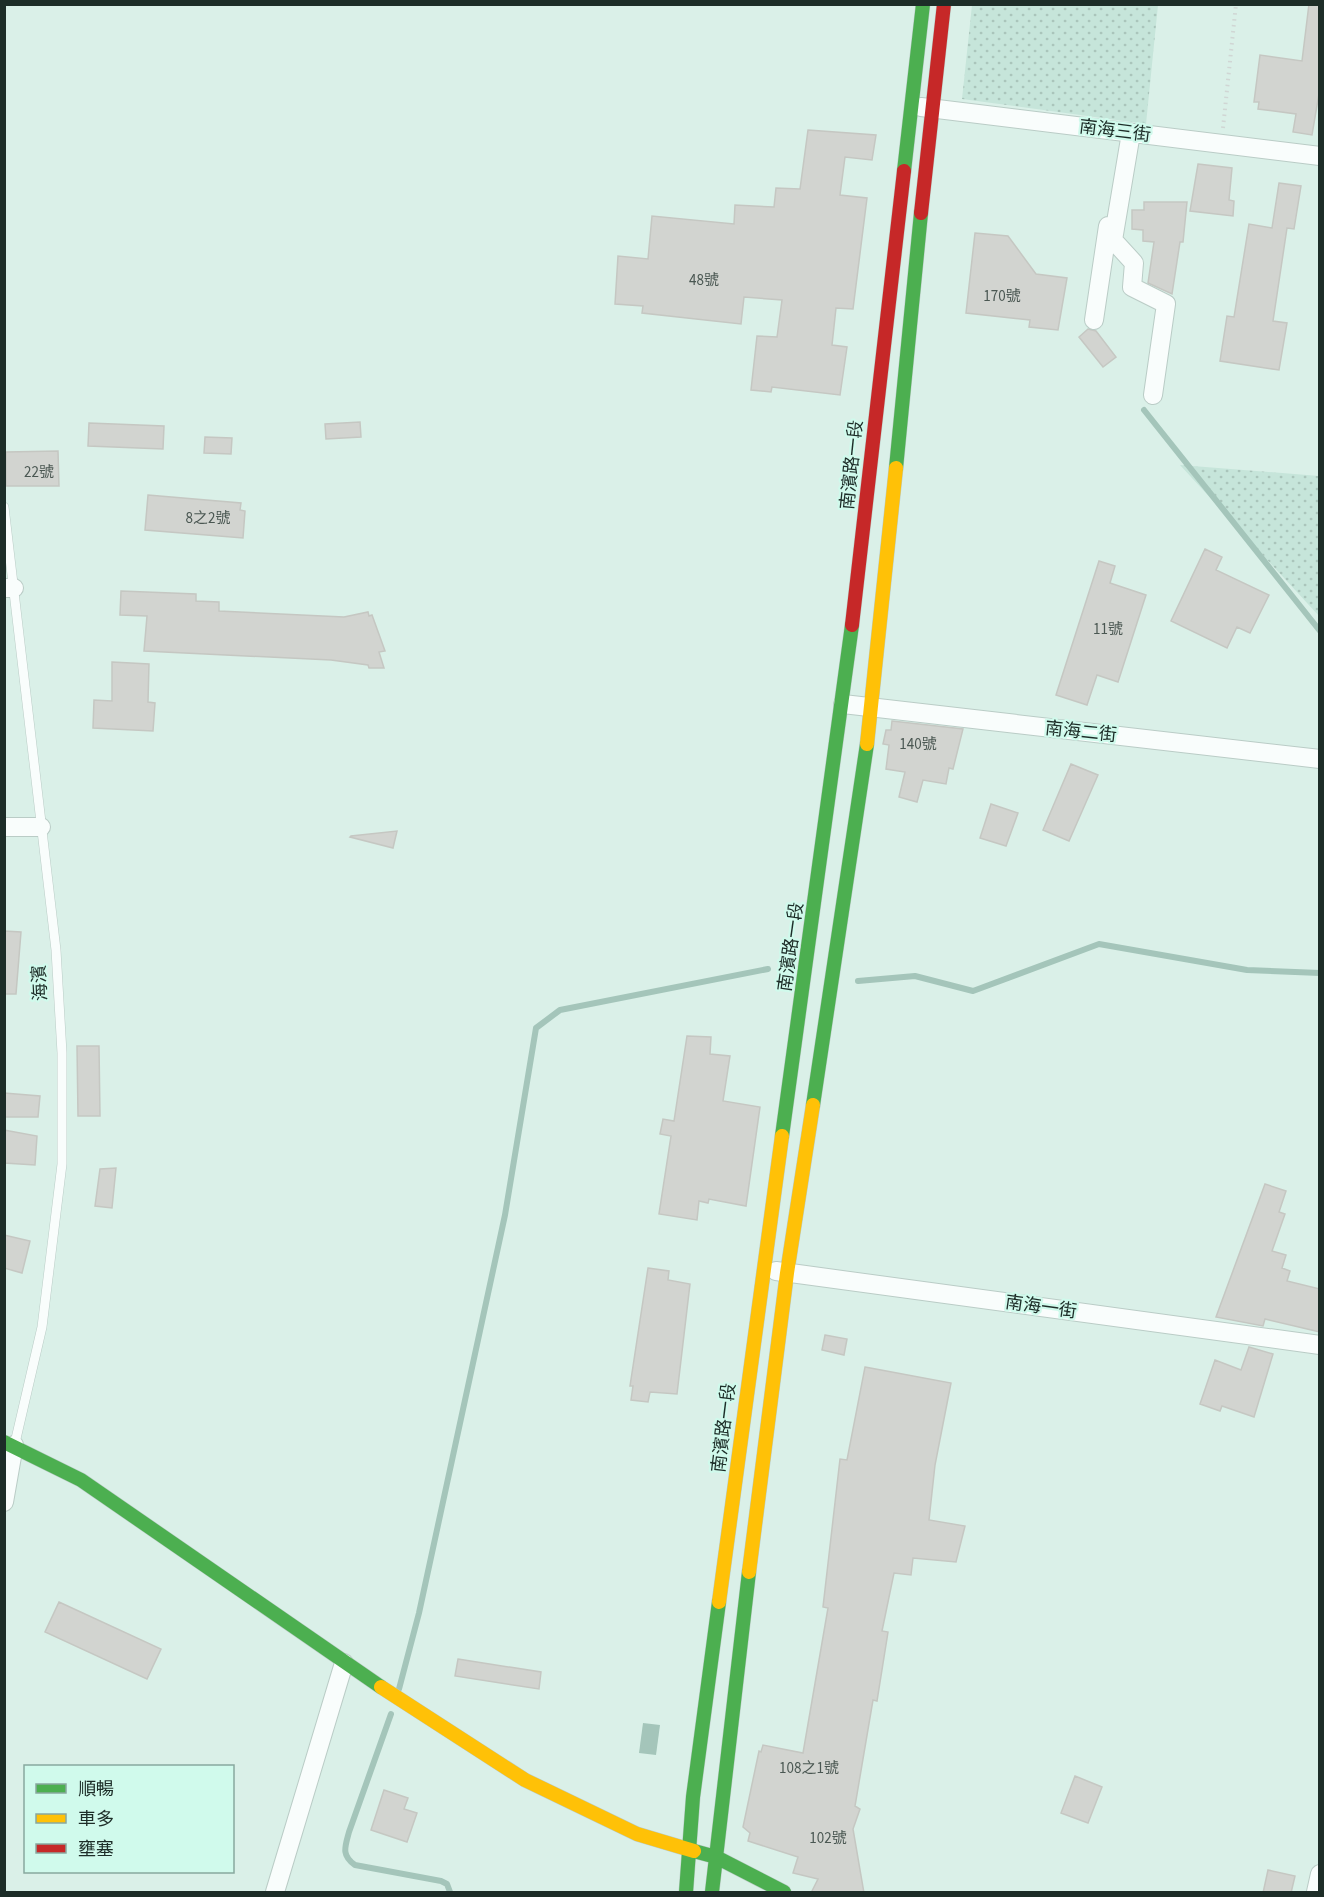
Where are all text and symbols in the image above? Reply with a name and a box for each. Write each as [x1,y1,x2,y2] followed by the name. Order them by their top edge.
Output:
[1078,114,1152,148] street label: 南海三街
[689,270,719,291] house number: 48號
[983,286,1021,307] house number: 170號
[835,419,869,511] street label: 南濱路一段
[24,462,54,483] house number: 22號
[186,508,230,529] house number: 8之2號
[1093,619,1123,640] house number: 11號
[1044,716,1118,748] street label: 南海二街
[899,734,937,755] house number: 140號
[772,901,810,993] street label: 南濱路一段
[27,964,53,1002] street label: 海濱
[1004,1290,1078,1324] street label: 南海一街
[706,1382,742,1474] street label: 南濱路一段
[779,1758,839,1779] house number: 108之1號
[24,1765,234,1873] legend
[78,1777,114,1802] text: 順暢
[78,1807,114,1832] text: 車多
[809,1828,847,1849] house number: 102號
[78,1837,114,1862] text: 壅塞

